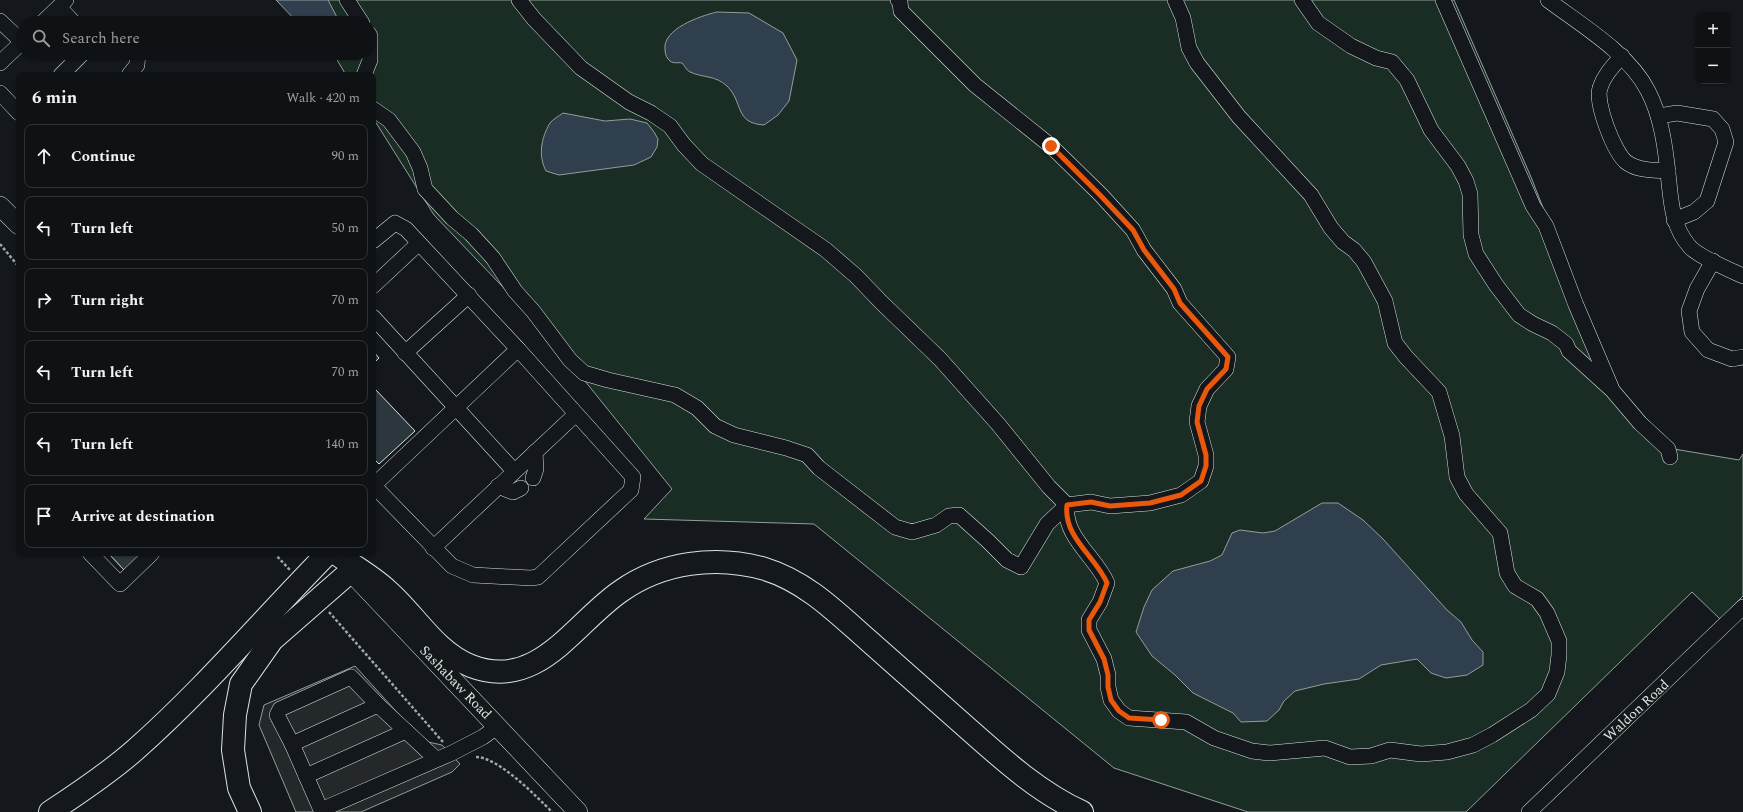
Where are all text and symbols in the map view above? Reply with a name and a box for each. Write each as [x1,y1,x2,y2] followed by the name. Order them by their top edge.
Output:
[1695,12,1731,84] map controls
[1695,12,1731,48] button: +
[16,16,376,60] search box
[30,27,52,49] icon: search
[62,27,140,50] text: Search here
[1695,48,1731,84] button: −
[32,85,77,111] text: 6 min
[286,88,360,108] text: Walk · 420 m
[1042,137,1060,155] route end
[33,145,55,167] icon: ahead
[71,145,136,168] text: Continue
[332,146,359,166] text: 90 m
[33,217,55,239] icon: left
[71,217,133,240] text: Turn left
[332,218,359,238] text: 50 m
[33,289,55,311] icon: right
[71,289,144,312] text: Turn right
[332,290,359,310] text: 70 m
[33,361,55,383] icon: left
[71,361,133,384] text: Turn left
[332,362,359,382] text: 70 m
[33,433,55,455] icon: left
[71,433,133,456] text: Turn left
[325,434,359,454] text: 140 m
[33,505,55,527] icon: arrive
[71,505,215,528] text: Arrive at destination
[415,641,497,724] street label: Sashabaw Road
[1599,674,1674,746] street label: Waldon Road
[1152,711,1170,729] route start

